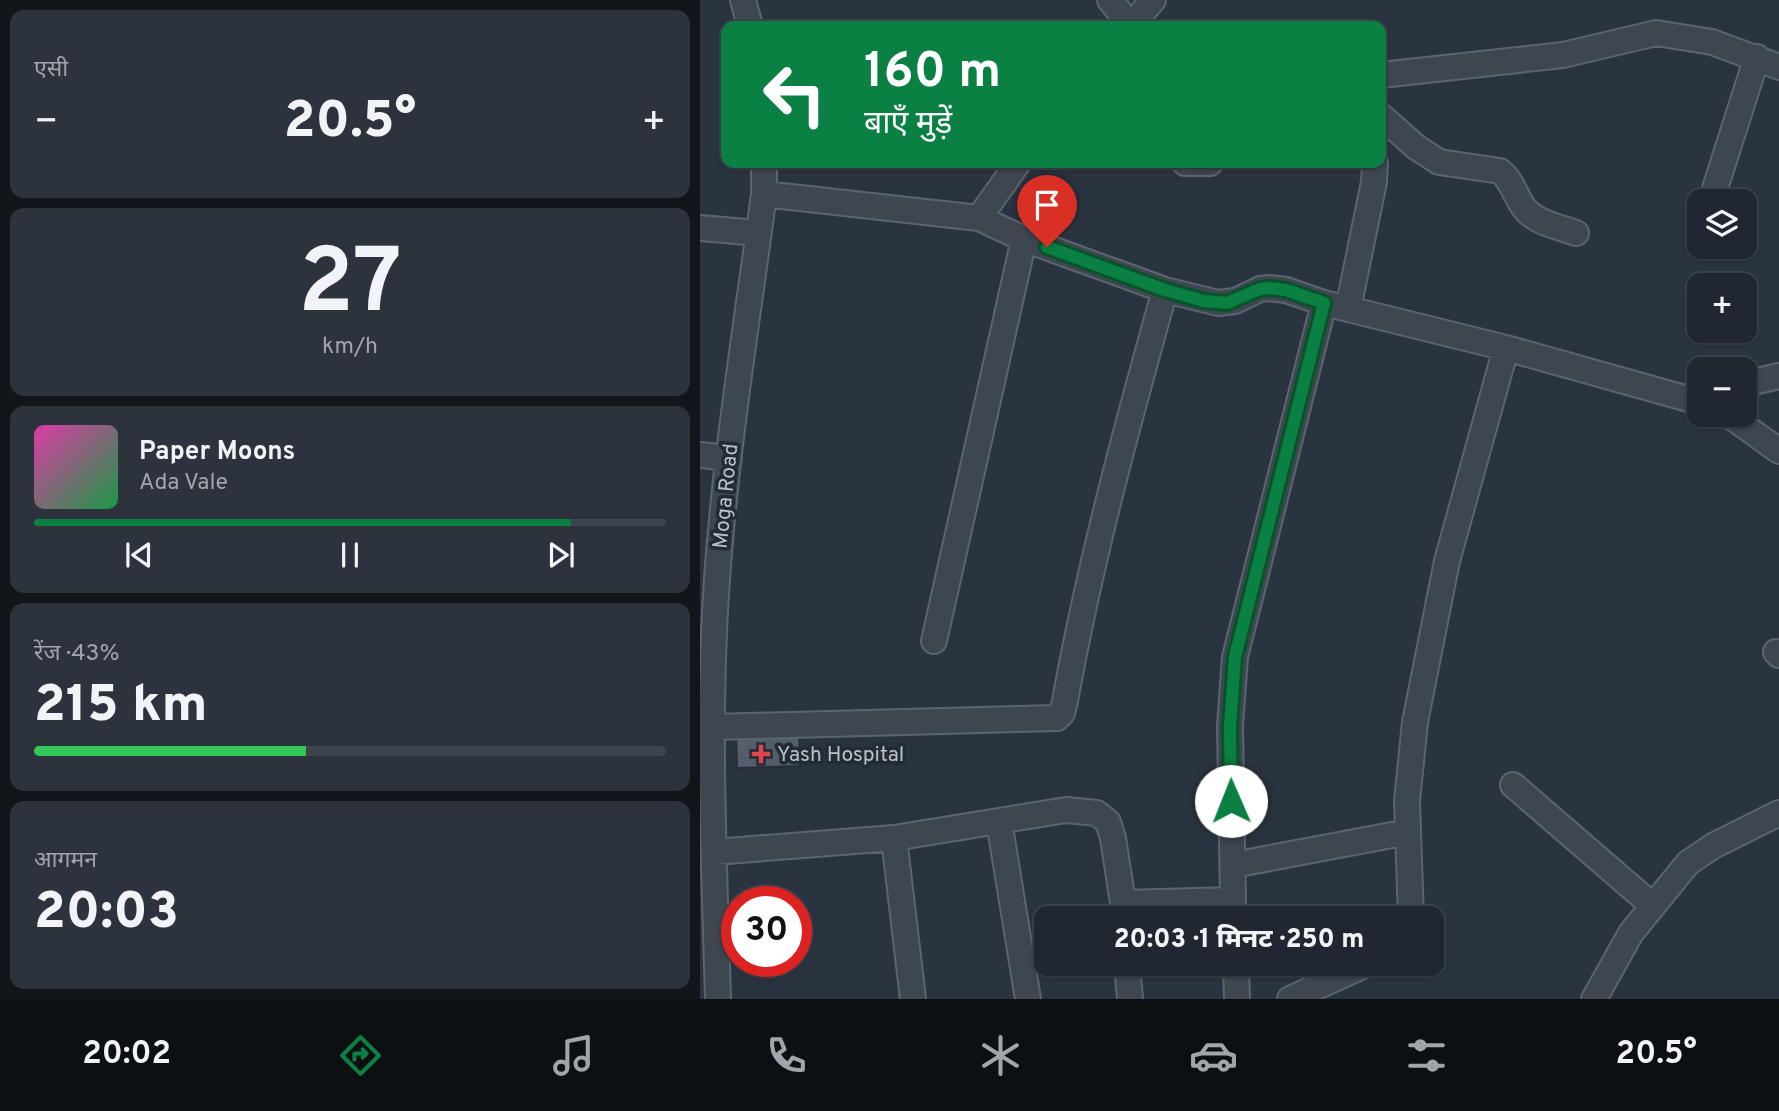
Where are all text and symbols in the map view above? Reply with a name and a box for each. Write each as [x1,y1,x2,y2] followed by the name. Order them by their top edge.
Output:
[864,43,1001,105] text: 160 m
[749,49,840,140] icon: left
[34,56,68,85] text: एसी
[284,90,416,156] text: 20.5°
[34,99,59,148] text: −
[641,99,666,148] text: +
[864,105,952,145] text: बाएँ मुड़ें
[1017,175,1077,247] pin
[1028,186,1066,224] icon: arrive
[1687,189,1757,427] map controls
[1687,189,1757,259] button: layers
[298,230,402,345] text: 27
[1687,273,1757,343] button: +
[322,333,378,362] text: km/h
[1687,357,1757,427] button: −
[139,436,295,469] text: Paper Moons
[708,442,745,550] street label: Moga Road
[139,469,228,498] text: Ada Vale
[120,536,158,574] icon: previous
[331,536,369,574] icon: pause
[542,536,580,574] icon: next
[34,640,119,669] text: रेंज · 43%
[34,674,208,740] text: 215 km
[777,742,904,769] place label: Yash Hospital
[751,744,771,764] marker: Yash Hospital
[1194,764,1268,838] position arrow
[34,847,97,876] text: आगमन
[34,881,179,947] text: 20:03
[721,886,812,977] speed limit sign: 30
[1114,924,1364,957] text: 20:03 · 1 मिनट · 250 m
[336,1031,385,1080] icon: directions
[549,1031,598,1080] icon: music
[762,1031,811,1080] icon: phone
[976,1031,1025,1080] icon: climate
[1189,1031,1238,1080] icon: car
[1402,1031,1451,1080] icon: filters
[82,1035,171,1075] text: 20:02
[1616,1035,1697,1075] text: 20.5°

